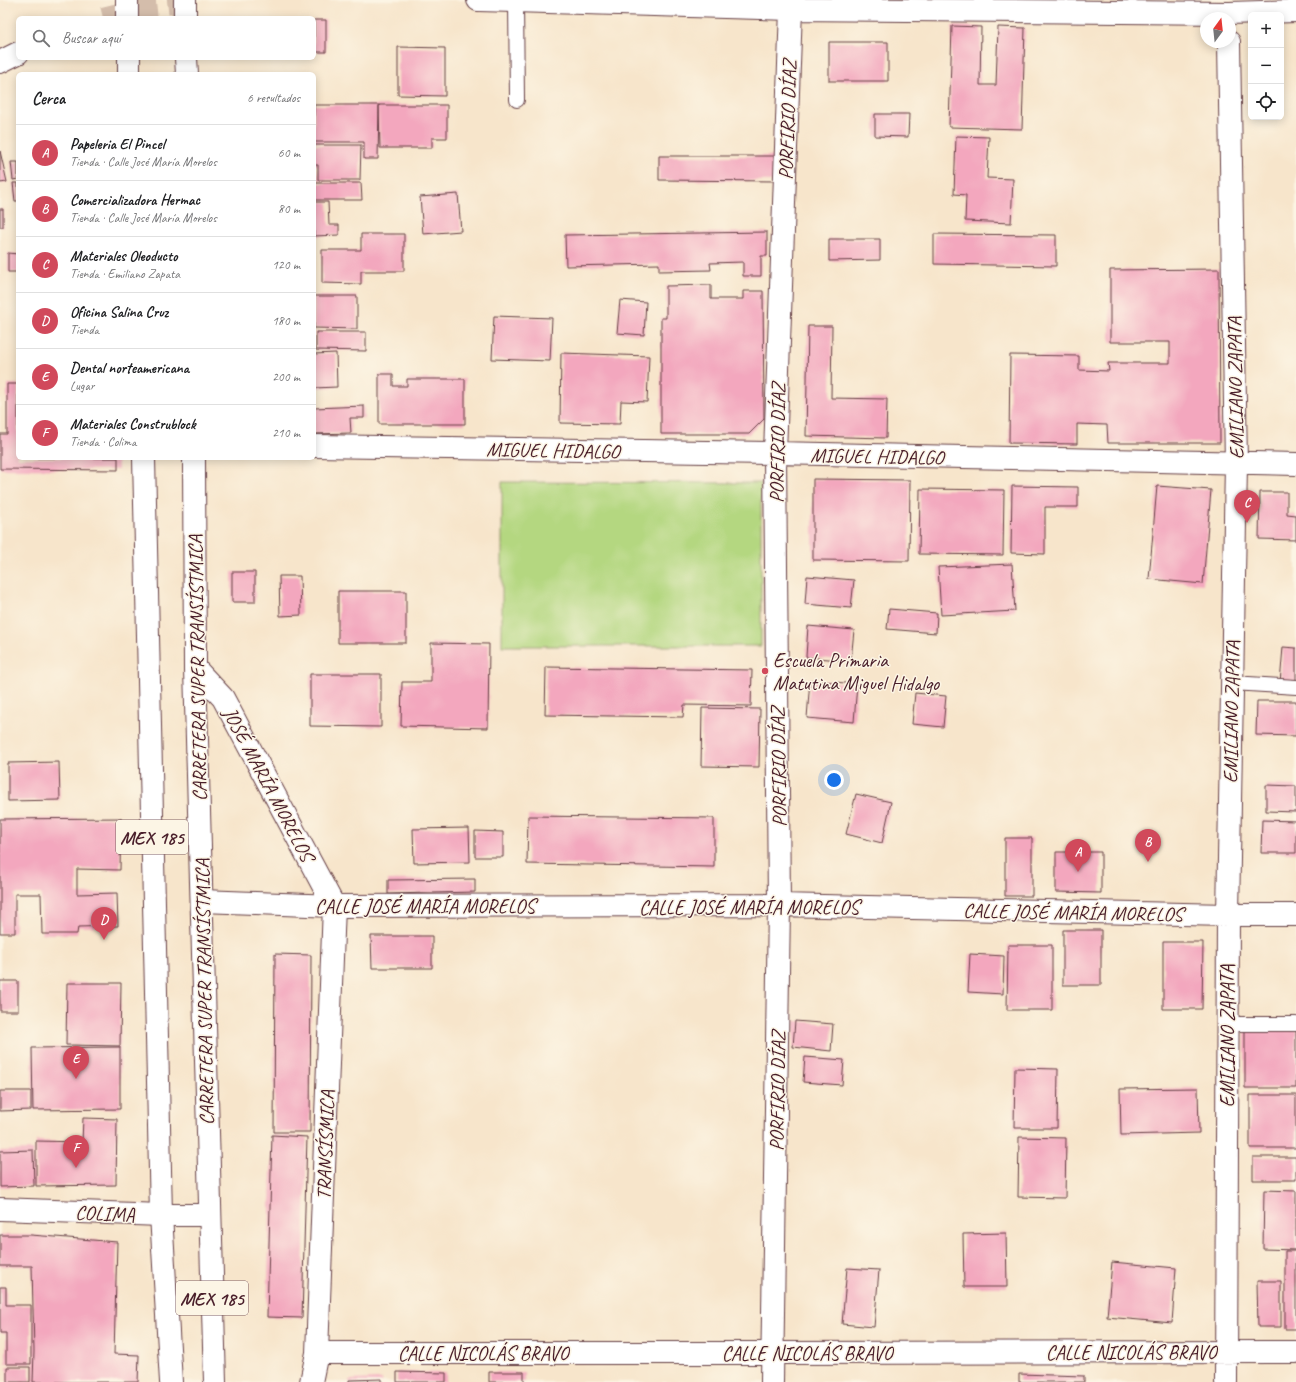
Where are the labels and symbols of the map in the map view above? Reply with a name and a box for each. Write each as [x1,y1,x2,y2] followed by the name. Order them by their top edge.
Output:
[1200,12,1236,48] north arrow
[773,56,802,180] street label: PORFIRIO DÍAZ
[1222,316,1249,459] street label: EMILIANO ZAPATA
[764,379,791,503] street label: PORFIRIO DÍAZ
[486,437,622,464] street label: MIGUEL HIDALGO
[810,443,946,470] street label: MIGUEL HIDALGO
[1234,490,1260,523] pin: C
[183,534,212,801] street label: CARRETERA SUPER TRANSÍSTMICA
[1218,640,1245,783] street label: EMILIANO ZAPATA
[773,648,940,696] place label: Escuela Primaria Matutina Miguel Hidalgo
[760,666,770,676] marker: Escuela Primaria Matutina Miguel Hidalgo
[217,702,322,869] street label: JOSÉ MARÍA MORELOS
[765,703,792,827] street label: PORFIRIO DÍAZ
[824,770,844,790] your location
[116,820,188,854] road number: MEX 185
[1135,829,1161,862] pin: B
[1065,839,1091,872] pin: A
[190,858,219,1125] street label: CARRETERA SUPER TRANSÍSTMICA
[315,894,539,919] street label: CALLE JOSÉ MARÍA MORELOS
[639,895,863,920] street label: CALLE JOSÉ MARÍA MORELOS
[963,898,1187,927] street label: CALLE JOSÉ MARÍA MORELOS
[91,907,117,940] pin: D
[1215,964,1240,1107] street label: EMILIANO ZAPATA
[764,1027,791,1151] street label: PORFIRIO DÍAZ
[63,1046,89,1079] pin: E
[311,1089,340,1200] street label: TRANSÍSMICA
[63,1135,89,1168] pin: F
[75,1200,136,1227] street label: COLIMA
[176,1281,248,1315] road number: MEX 185
[1046,1340,1218,1365] street label: CALLE NICOLÁS BRAVO
[398,1341,570,1366] street label: CALLE NICOLÁS BRAVO
[722,1341,894,1366] street label: CALLE NICOLÁS BRAVO

